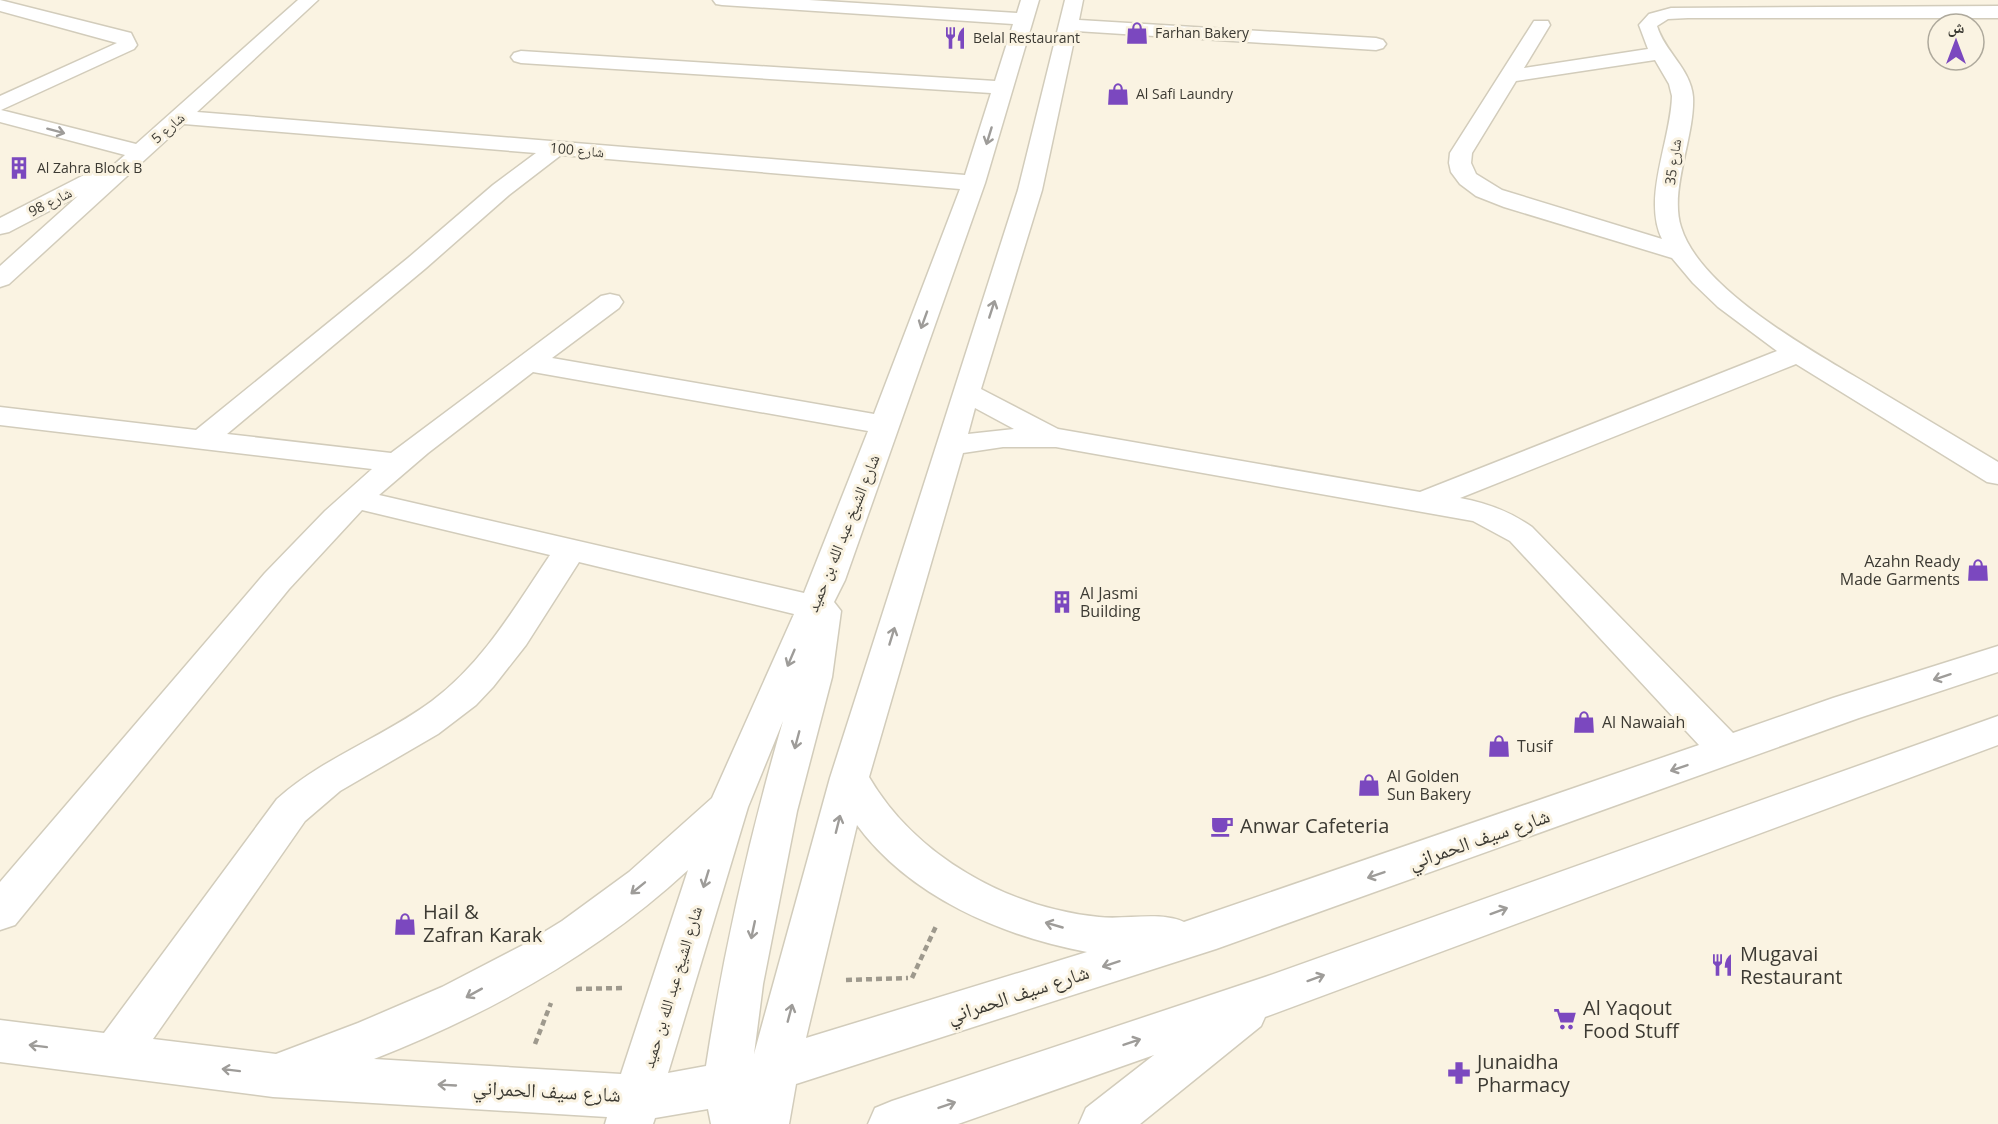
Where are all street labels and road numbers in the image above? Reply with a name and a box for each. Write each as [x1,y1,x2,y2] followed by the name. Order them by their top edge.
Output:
[147,108,189,148] street label: شارع 5
[549,138,605,162] street label: شارع 100
[1660,138,1686,186] street label: شارع 35
[25,183,75,221] street label: شارع 98
[801,451,885,615] street label: شارع الشيخ عبد الله بن حميد
[1405,802,1554,878] street label: شارع سيف الحمراني
[637,903,707,1071] street label: شارع الشيخ عبد الله بن حميد
[943,958,1093,1032] street label: شارع سيف الحمراني
[472,1073,622,1111] street label: شارع سيف الحمراني

